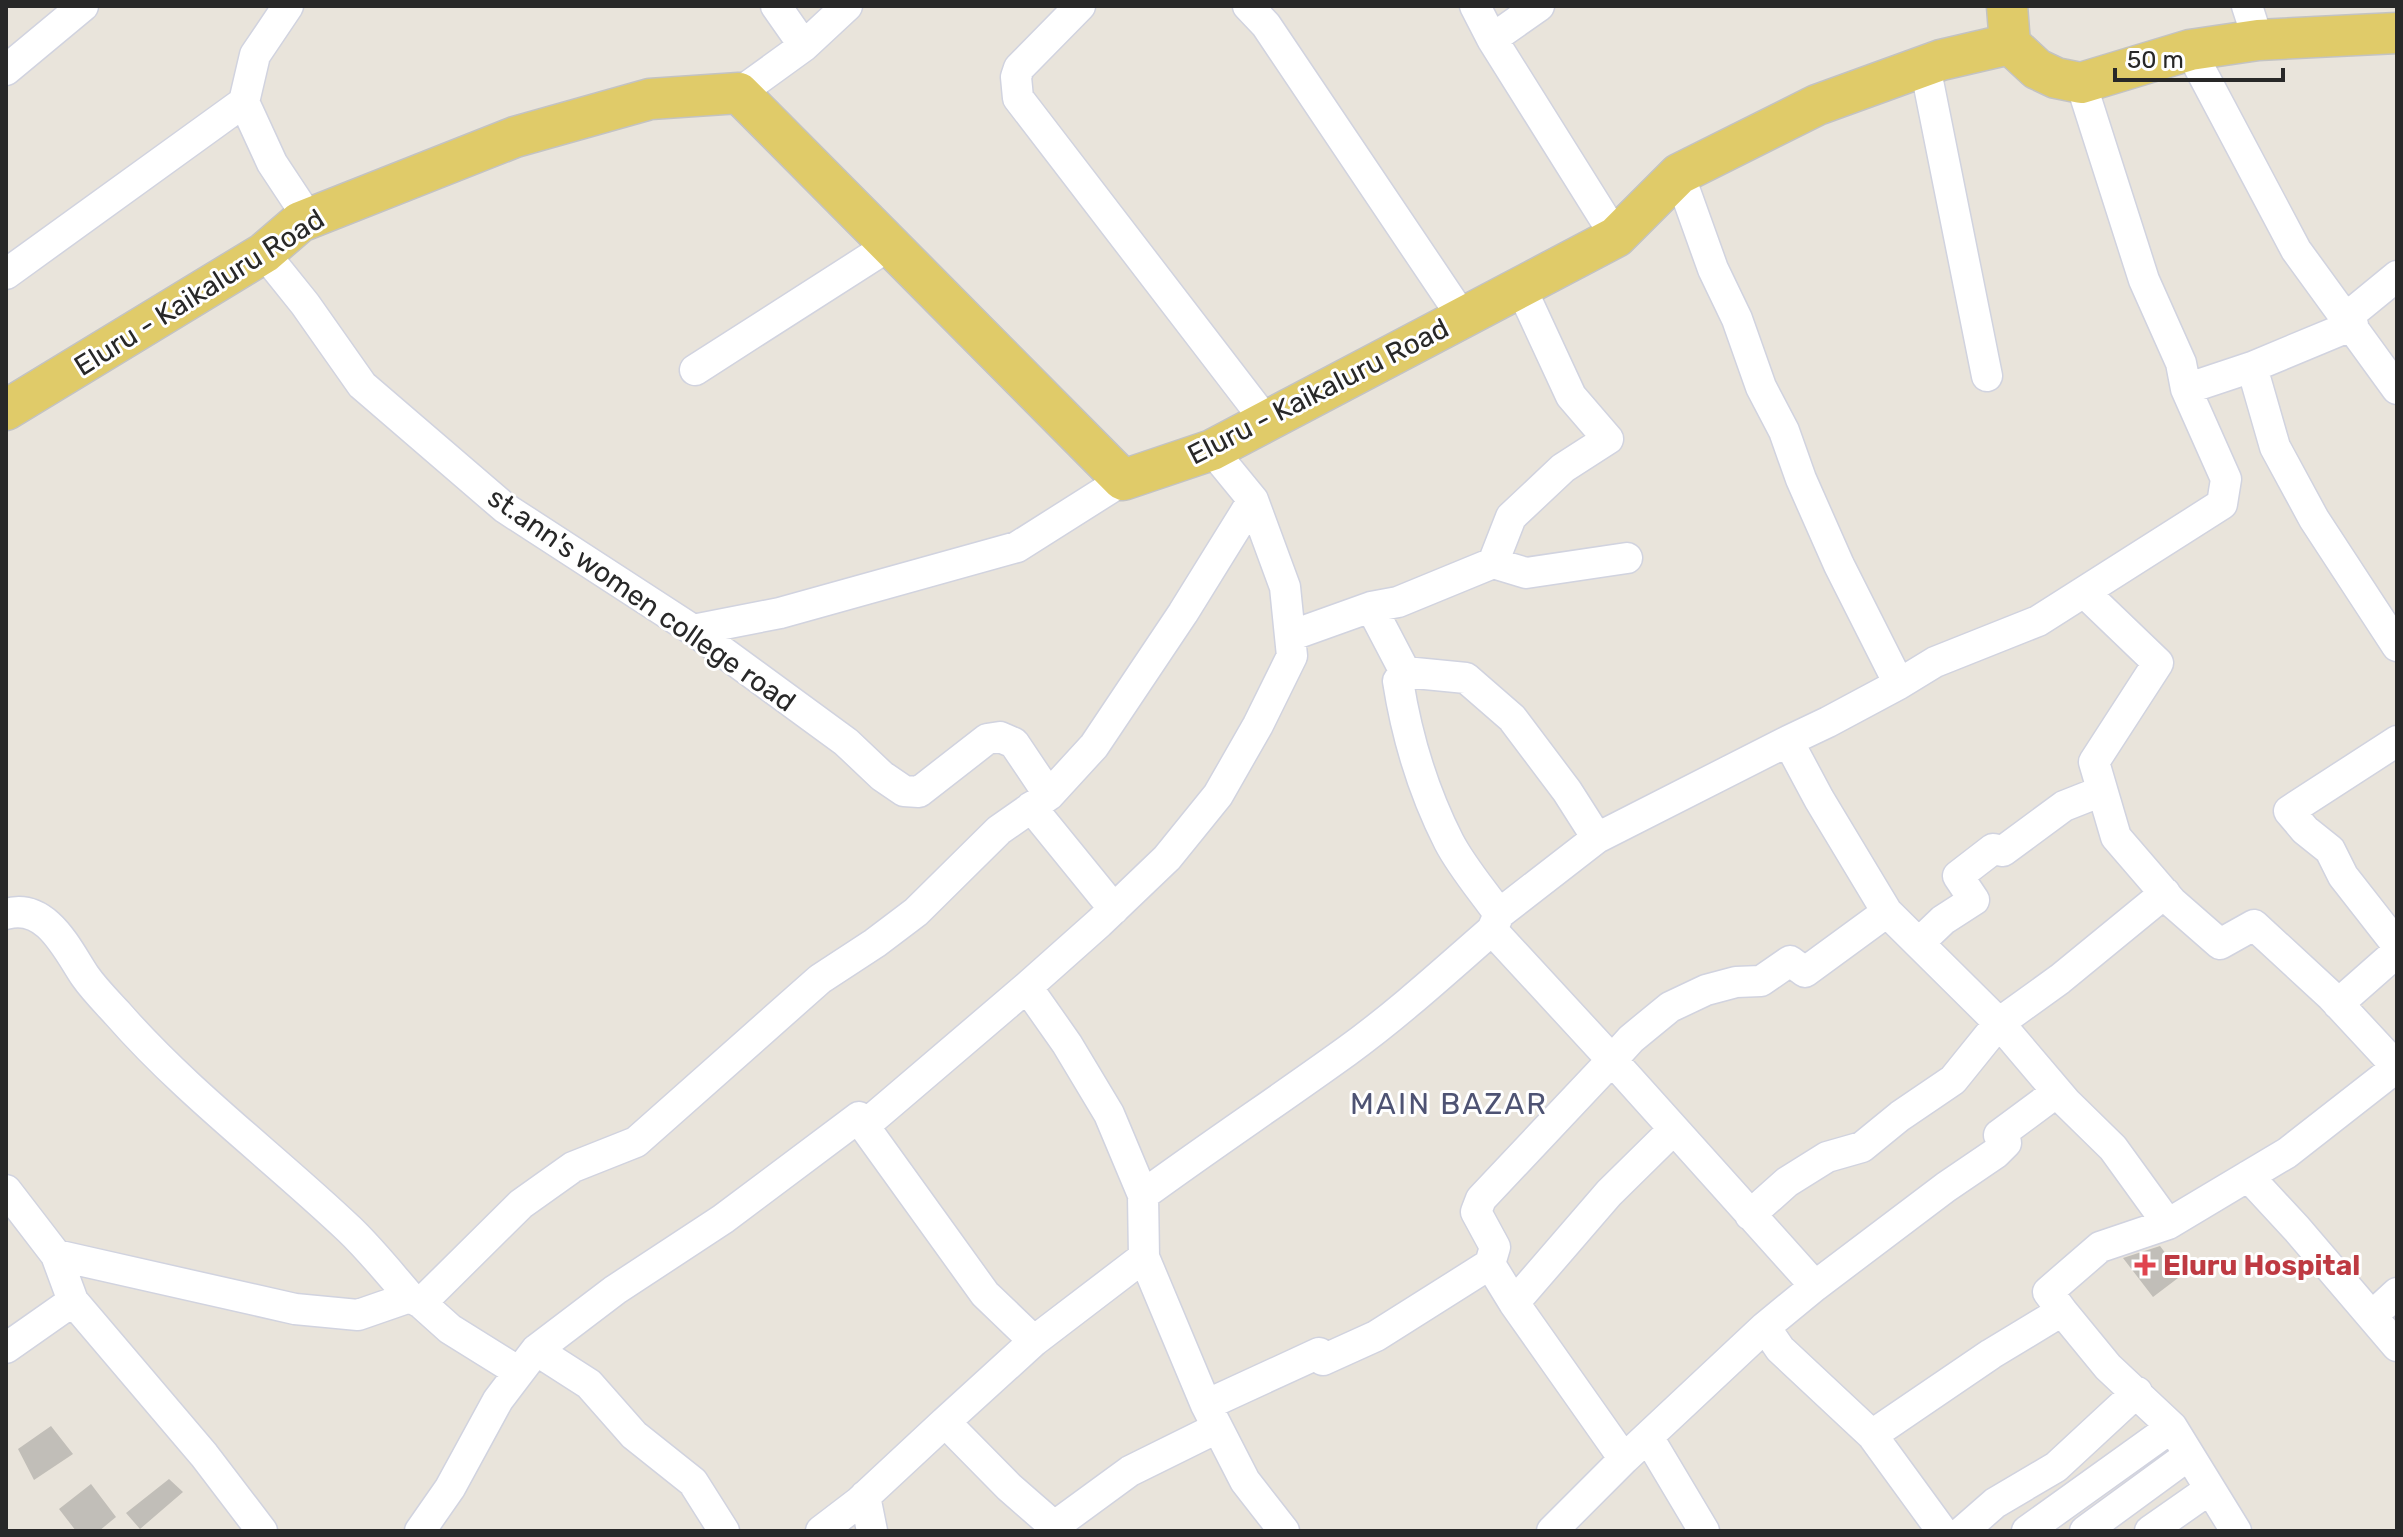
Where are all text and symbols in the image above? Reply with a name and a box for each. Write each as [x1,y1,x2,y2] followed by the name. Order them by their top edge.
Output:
[2115,32,2283,82] scale bar
[2127,46,2184,74] text: 50 m
[68,202,330,383] street label: Eluru - Kaikaluru Road
[1182,311,1454,472] street label: Eluru - Kaikaluru Road
[482,480,802,718] street label: st.ann's women college road
[1350,1086,1548,1122] district label: MAIN BAZAR
[2163,1249,2360,1282] place label: Eluru Hospital
[2134,1254,2156,1276] marker: Eluru Hospital

